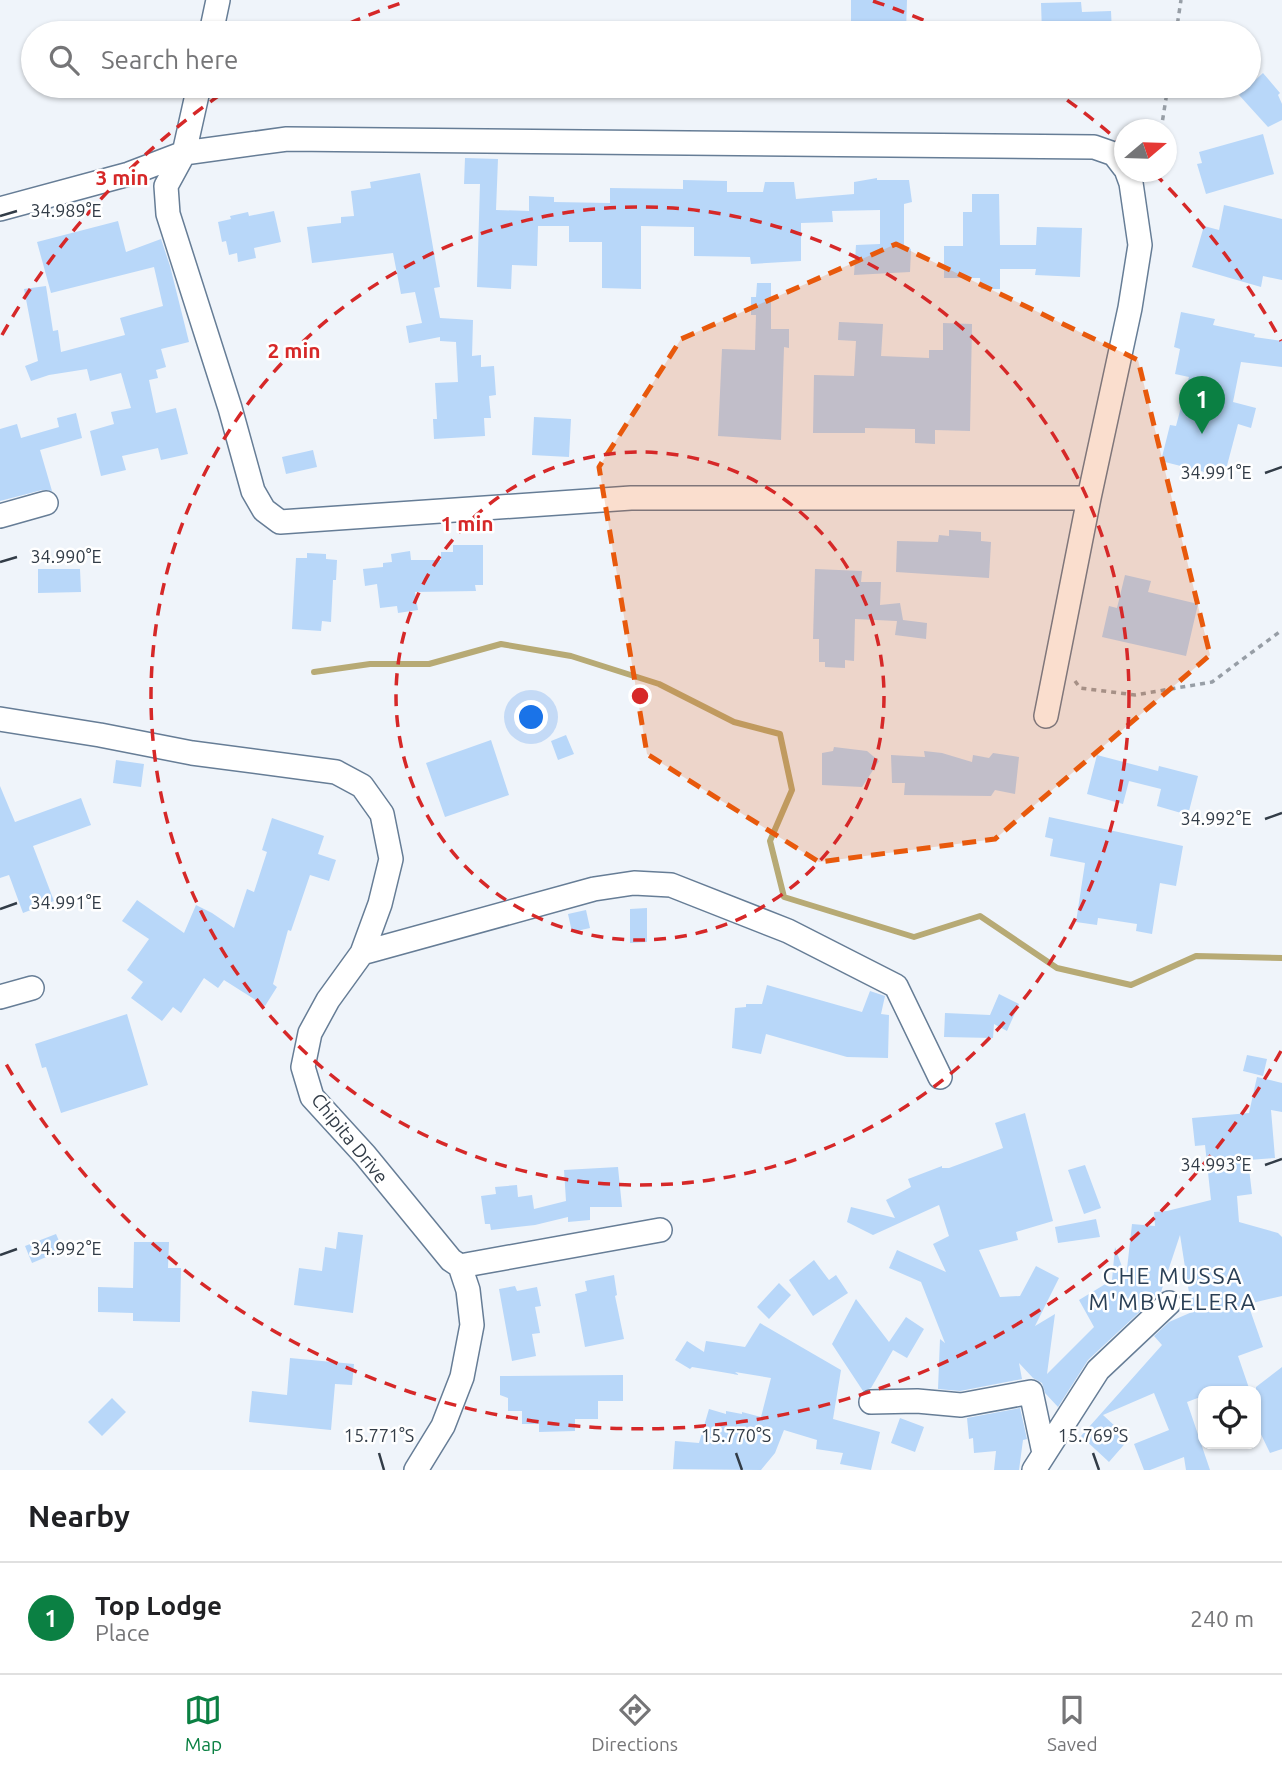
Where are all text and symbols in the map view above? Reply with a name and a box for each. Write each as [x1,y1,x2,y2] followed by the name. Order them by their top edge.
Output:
[21,21,1261,98] search box
[45,41,83,79] icon: search
[101,45,238,74] text: Search here
[1114,119,1177,182] north arrow
[95,165,149,189] text: 3 min
[30,200,102,220] text: 34.989°E
[267,338,321,362] text: 2 min
[1179,376,1225,434] pin: 1
[1180,462,1252,482] text: 34.991°E
[440,511,494,535] text: 1 min
[30,546,102,566] text: 34.990°E
[628,684,652,708] centre of rings
[514,700,548,734] your location
[1180,808,1252,828] text: 34.992°E
[30,892,102,912] text: 34.991°E
[307,1089,393,1187] street label: Chipita Drive
[1180,1154,1252,1174] text: 34.993°E
[30,1238,102,1258] text: 34.992°E
[1089,1263,1257,1314] district label: CHE MUSSA M'MBWELERA
[1198,1386,1261,1449] map controls
[1198,1386,1261,1449] button: locate
[344,1425,414,1445] text: 15.771°S
[701,1425,771,1445] text: 15.770°S
[1058,1425,1128,1445] text: 15.769°S
[28,1499,130,1533] text: Nearby
[95,1591,222,1620] text: Top Lodge
[45,1606,57,1631] text: 1
[1190,1606,1254,1631] text: 240 m
[95,1620,150,1645] text: Place
[184,1691,222,1755] tab: Map
[591,1691,678,1755] tab: Directions
[1047,1691,1098,1755] tab: Saved

